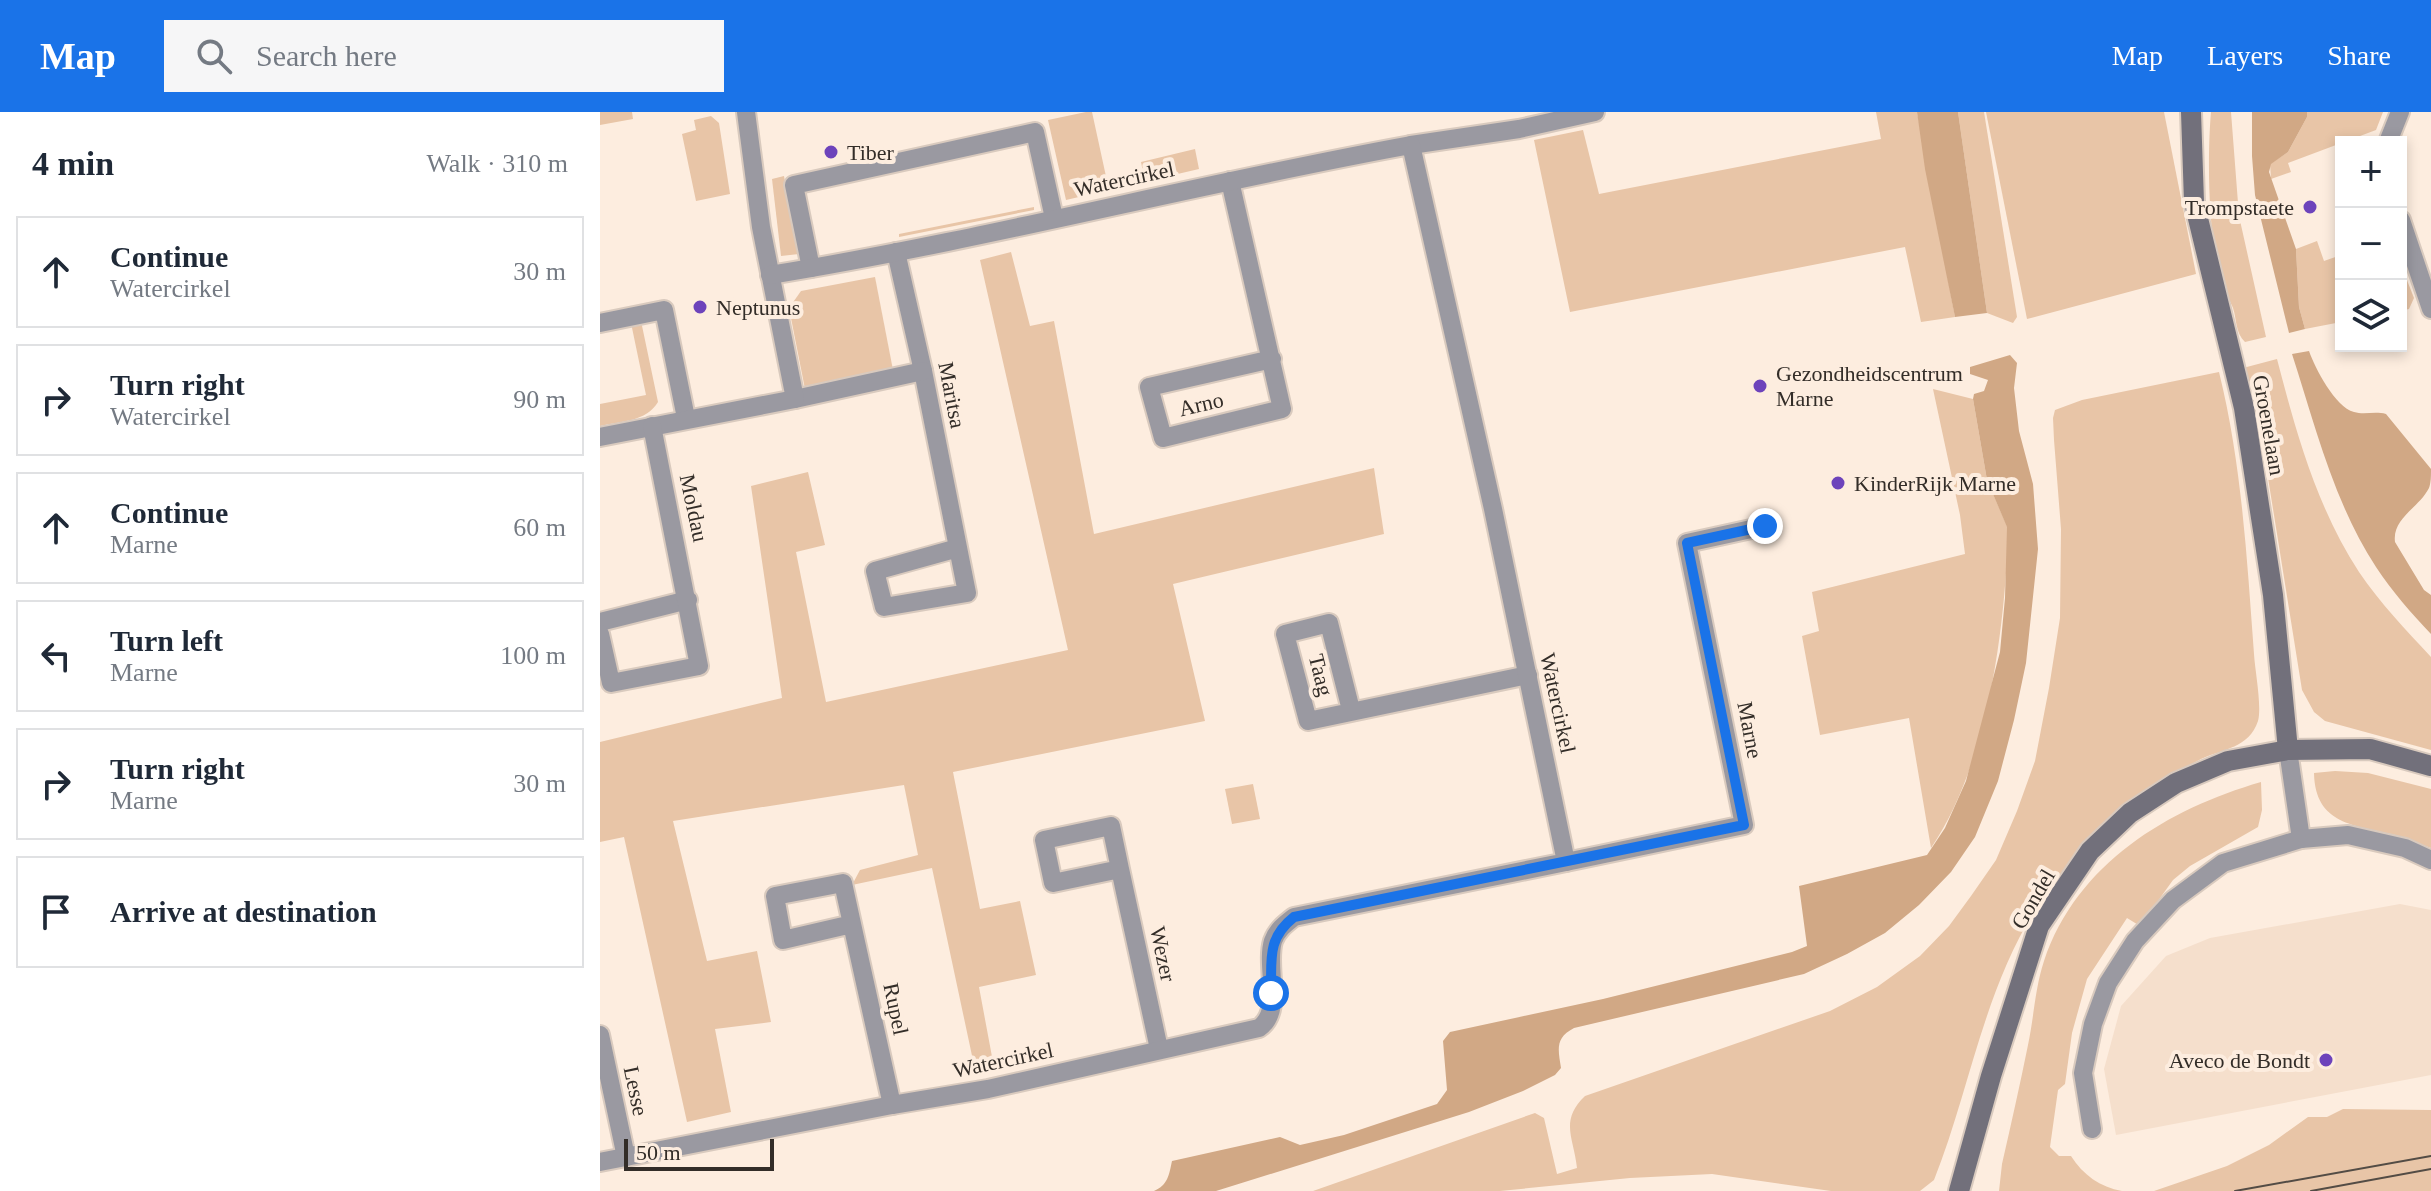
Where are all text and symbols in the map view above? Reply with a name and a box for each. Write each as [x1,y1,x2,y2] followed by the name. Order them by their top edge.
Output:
[164,20,724,92] search box
[192,34,236,78] icon: search
[40,35,116,77] text: Map
[256,39,397,72] text: Search here
[2112,40,2163,71] text: Map
[2207,40,2283,71] text: Layers
[2327,40,2391,71] text: Share
[2335,136,2407,352] map controls
[2335,136,2407,208] button: +
[847,140,895,165] place label: Tiber
[822,143,840,161] marker: Tiber
[32,145,114,182] text: 4 min
[426,149,568,178] text: Walk · 310 m
[1071,156,1177,202] street label: Watercirkel
[2185,195,2294,220] place label: Trompstaete
[2301,198,2319,216] marker: Trompstaete
[2335,208,2407,280] button: −
[110,240,228,273] text: Continue
[34,250,78,294] icon: ahead
[513,257,566,286] text: 30 m
[110,274,231,303] text: Watercirkel
[2335,280,2407,352] button: layers
[716,295,800,320] place label: Neptunus
[691,298,709,316] marker: Neptunus
[933,360,971,431] street label: Maritsa
[1776,361,1963,411] place label: Gezondheidscentrum Marne
[110,368,245,401] text: Turn right
[2248,373,2290,477] street label: Groenelaan
[1751,377,1769,395] marker: Gezondheidscentrum Marne
[34,378,78,422] icon: right
[513,385,566,414] text: 90 m
[1176,387,1226,421] street label: Arno
[110,402,231,431] text: Watercirkel
[1854,471,2016,496] place label: KinderRijk Marne
[675,472,713,544] street label: Moldau
[1829,474,1847,492] marker: KinderRijk Marne
[110,496,228,529] text: Continue
[34,506,78,550] icon: ahead
[1747,508,1783,544] route end
[513,513,566,542] text: 60 m
[110,530,178,559] text: Marne
[110,624,223,657] text: Turn left
[34,634,78,678] icon: left
[500,641,566,670] text: 100 m
[1535,650,1581,756] street label: Watercirkel
[1304,651,1338,699] street label: Taag
[110,658,178,687] text: Marne
[1732,699,1768,761] street label: Marne
[110,752,245,785] text: Turn right
[34,762,78,806] icon: right
[513,769,566,798] text: 30 m
[110,786,178,815] text: Marne
[2006,865,2060,933] street label: Gondel
[34,890,78,934] icon: arrive
[110,895,377,928] text: Arrive at destination
[1145,924,1181,984] street label: Wezer
[1253,975,1289,1011] route start
[878,981,914,1037] street label: Rupel
[950,1037,1056,1083] street label: Watercirkel
[2169,1048,2310,1073] place label: Aveco de Bondt
[2317,1051,2335,1069] marker: Aveco de Bondt
[619,1064,653,1118] street label: Lesse
[624,1135,774,1171] scale bar
[636,1140,681,1165] text: 50 m

